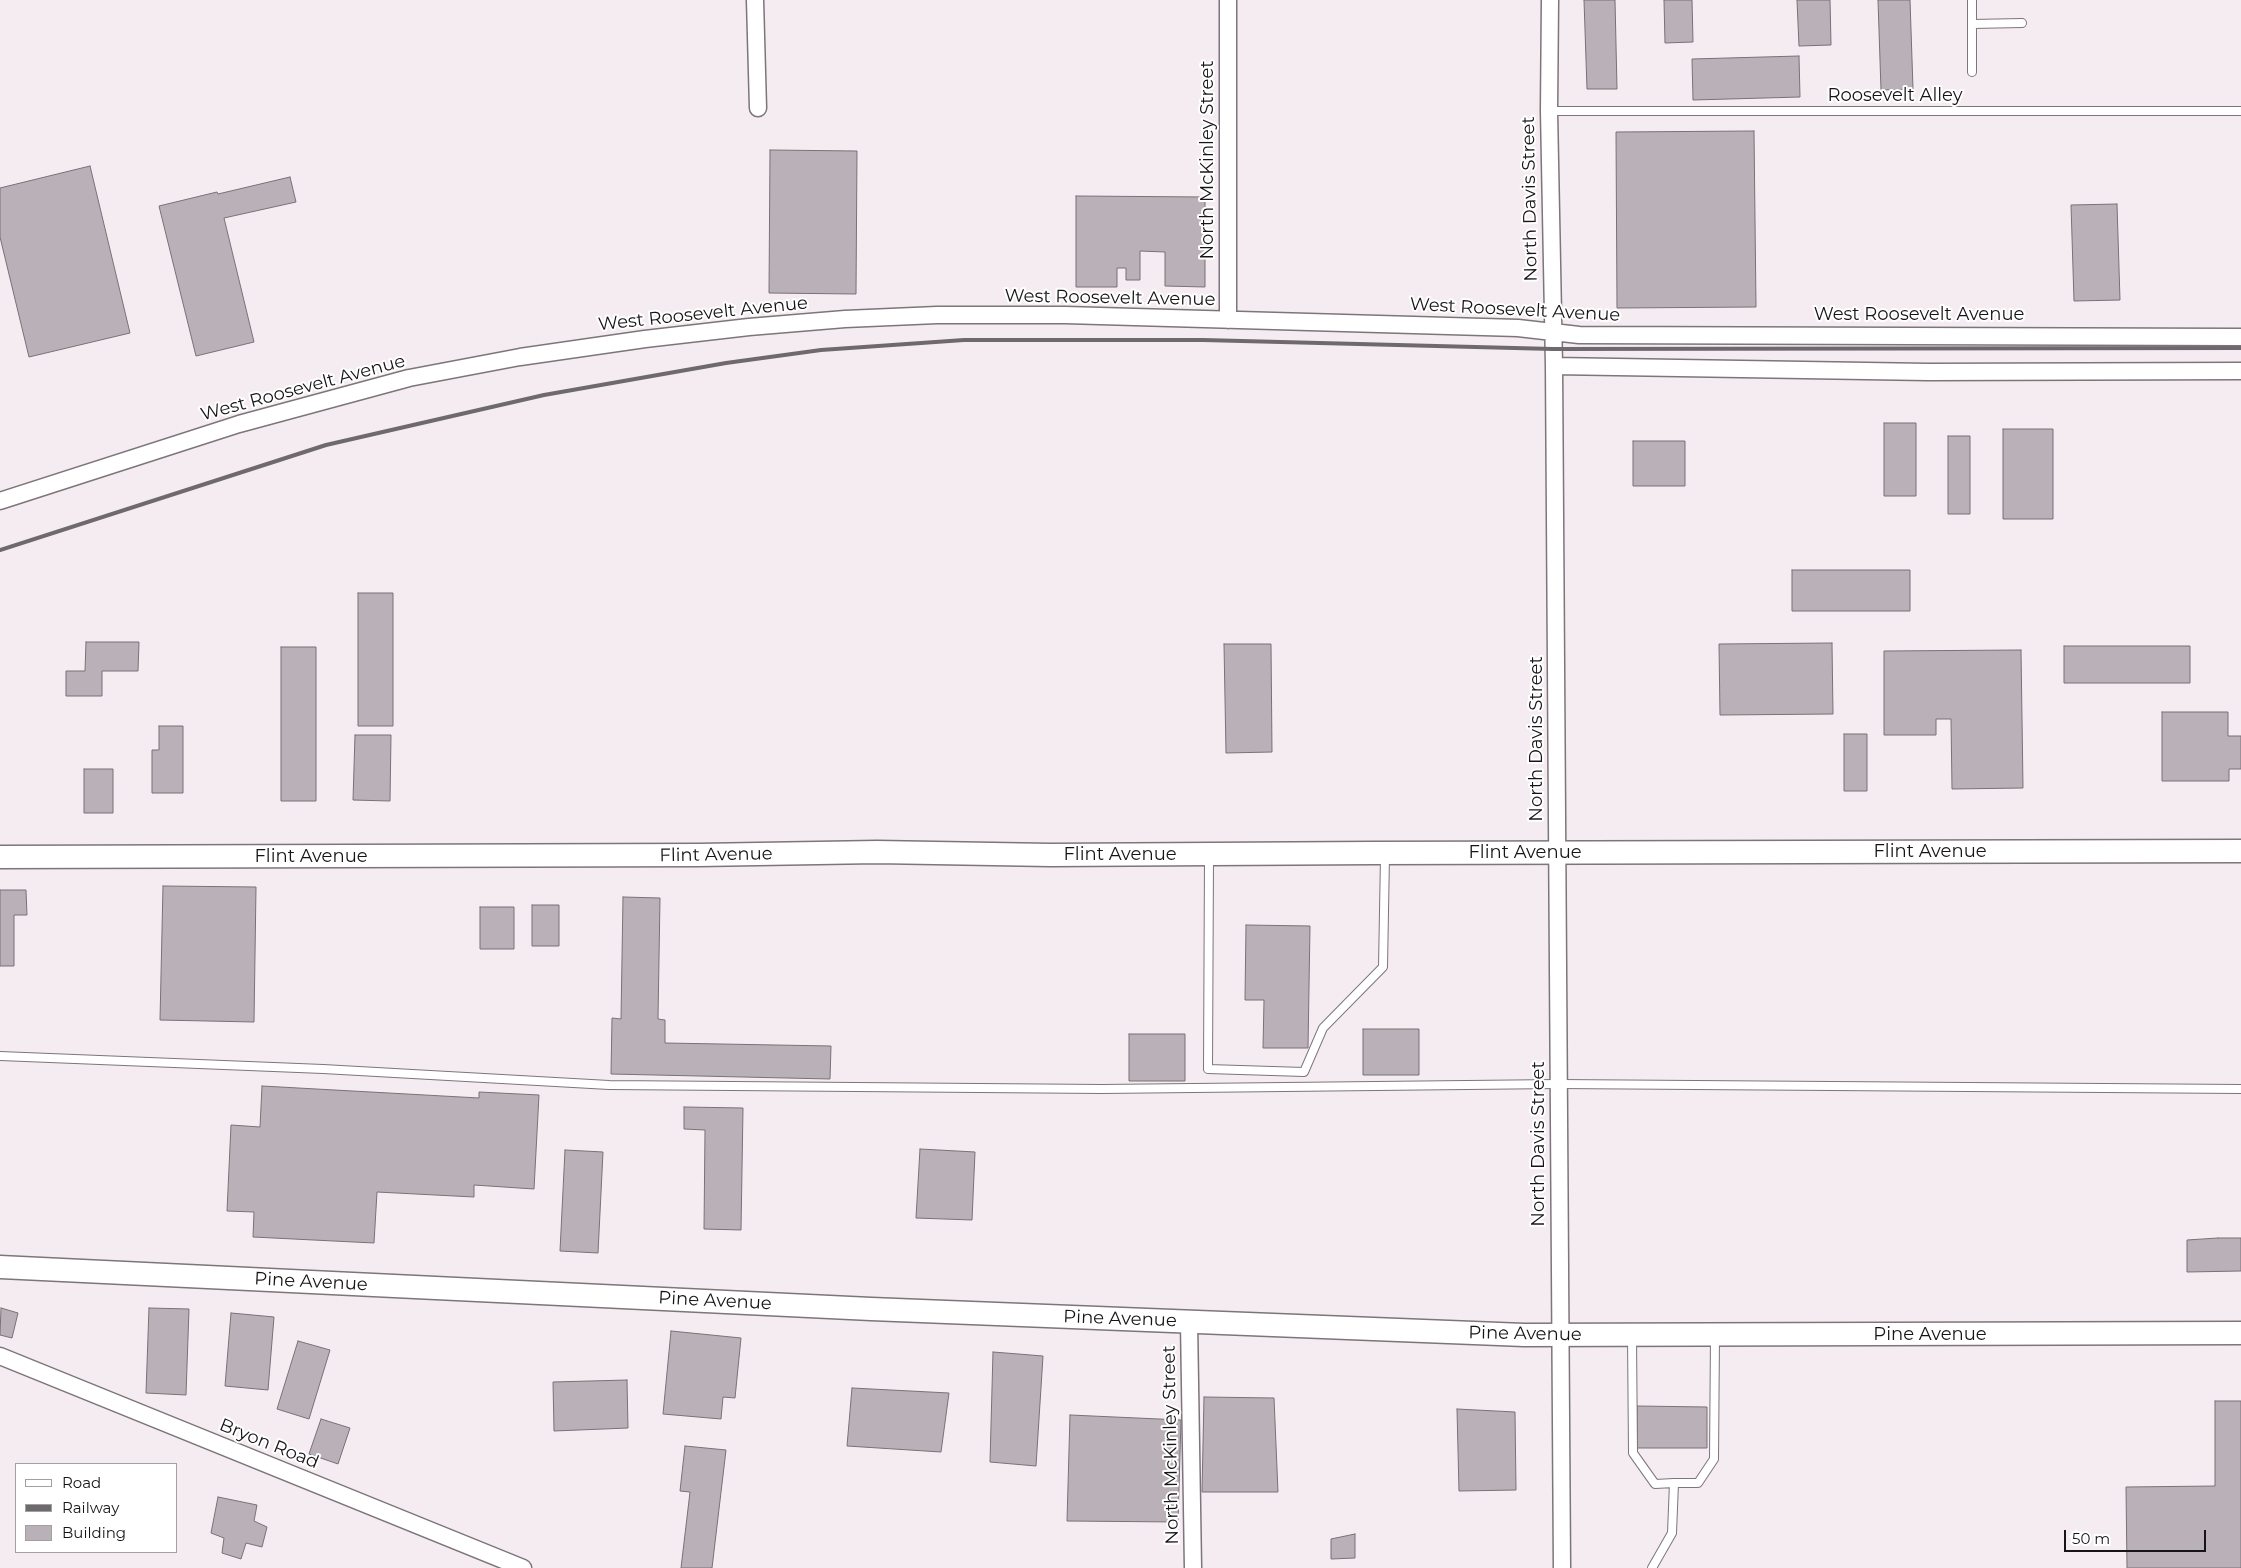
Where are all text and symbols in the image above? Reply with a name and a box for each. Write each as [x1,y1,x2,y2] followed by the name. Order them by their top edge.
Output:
[1197,60,1219,260] street label: North McKinley Street
[1827,85,1963,107] street label: Roosevelt Alley
[1518,116,1542,282] street label: North Davis Street
[1004,285,1216,311] street label: West Roosevelt Avenue
[597,292,809,336] street label: West Roosevelt Avenue
[1409,294,1621,326] street label: West Roosevelt Avenue
[1814,304,2024,326] street label: West Roosevelt Avenue
[198,350,408,426] street label: West Roosevelt Avenue
[1526,656,1548,822] street label: North Davis Street
[1873,841,1987,863] street label: Flint Avenue
[1468,842,1582,864] street label: Flint Avenue
[659,843,773,867] street label: Flint Avenue
[1063,844,1177,866] street label: Flint Avenue
[254,846,368,868] street label: Flint Avenue
[1528,1061,1550,1227] street label: North Davis Street
[254,1268,368,1296] street label: Pine Avenue
[658,1287,772,1315] street label: Pine Avenue
[1063,1306,1177,1332] street label: Pine Avenue
[1468,1322,1582,1346] street label: Pine Avenue
[1873,1324,1987,1346] street label: Pine Avenue
[1158,1345,1184,1545] street label: North McKinley Street
[216,1414,322,1474] street label: Bryon Road
[15,1463,178,1553] legend
[62,1473,101,1492] text: Road
[62,1498,119,1517] text: Railway
[2066,1520,2208,1552] scale bar
[62,1523,126,1542] text: Building
[2072,1529,2110,1548] text: 50 m

